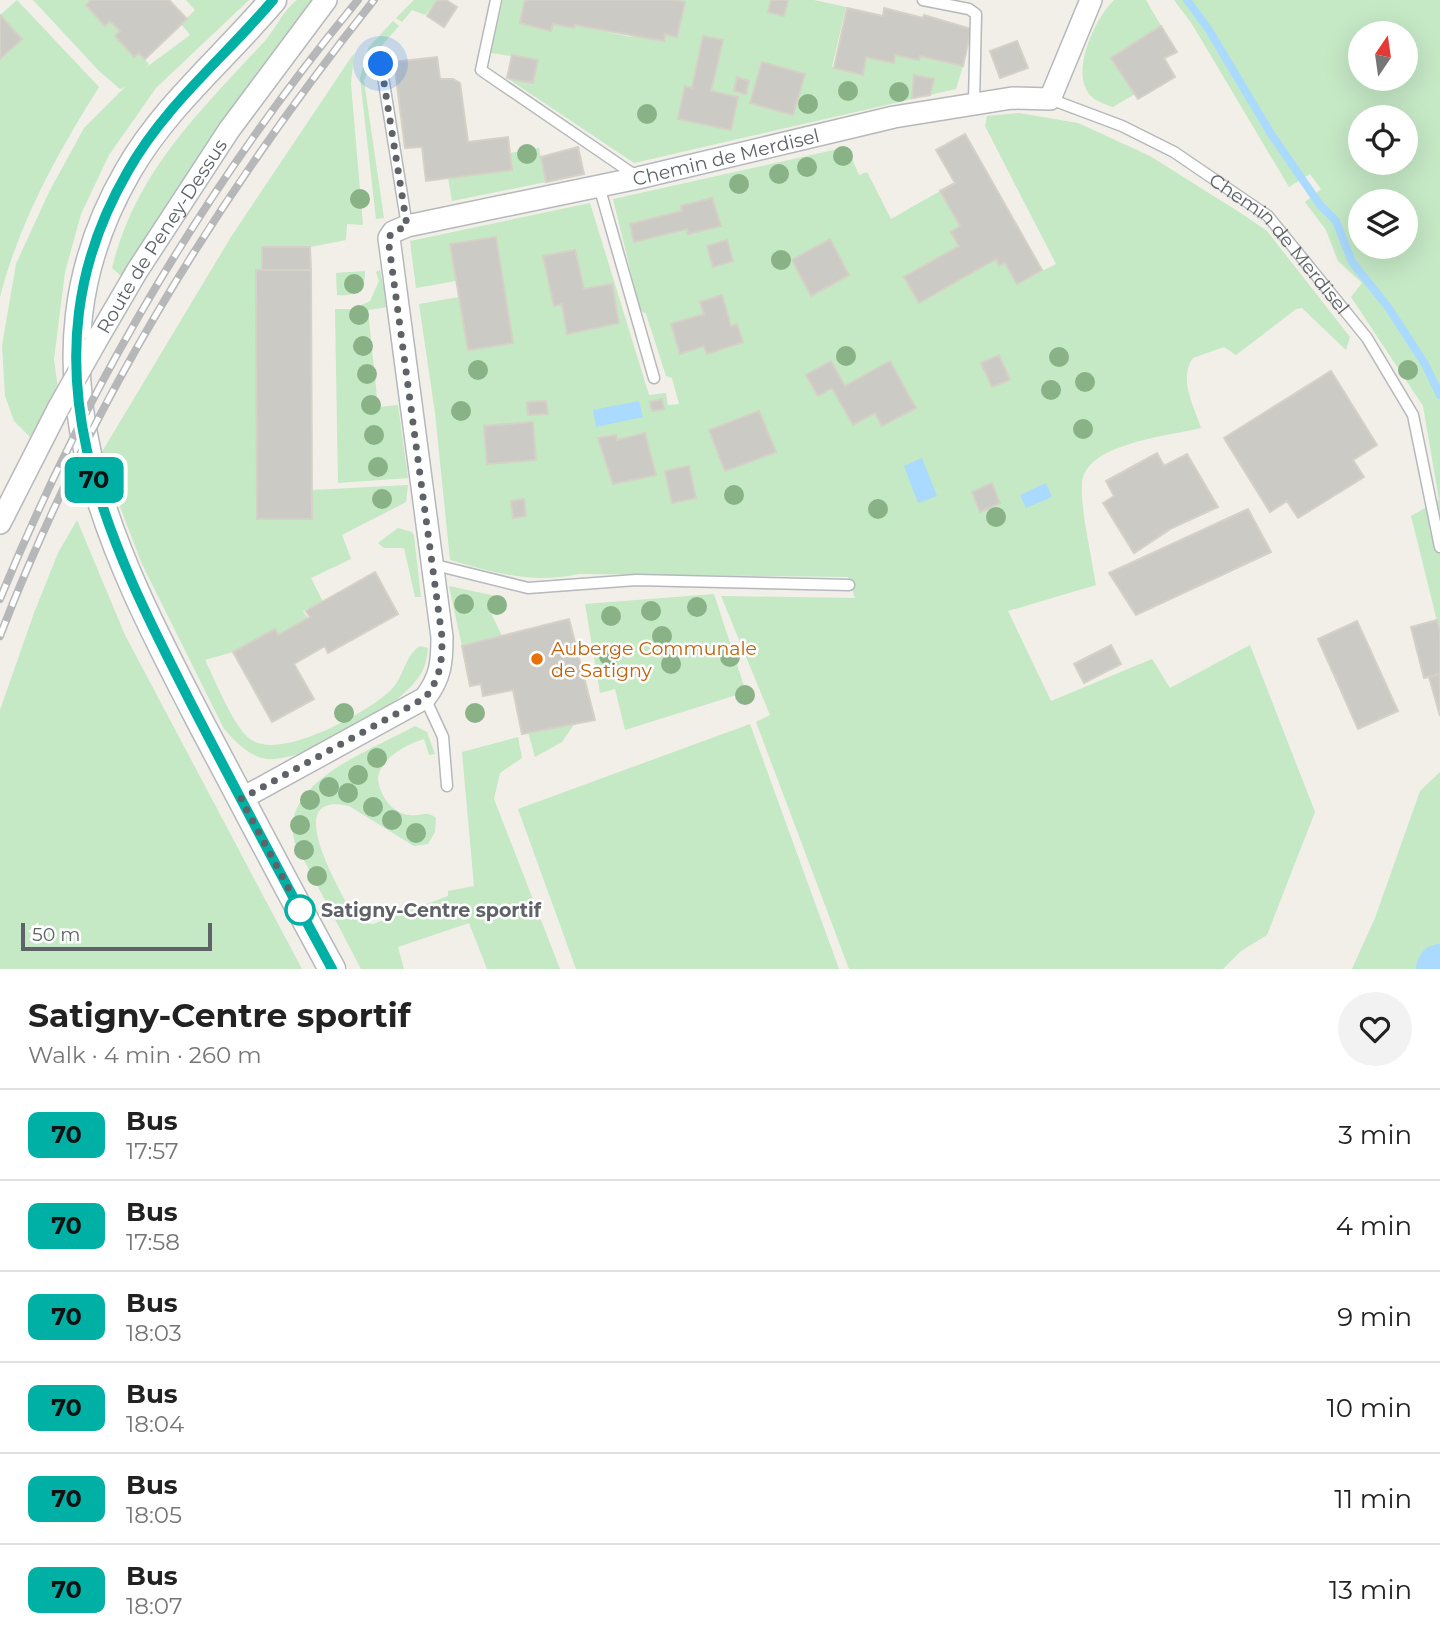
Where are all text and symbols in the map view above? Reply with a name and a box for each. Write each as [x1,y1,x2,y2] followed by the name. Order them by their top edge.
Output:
[1348,21,1418,91] north arrow
[1348,21,1418,259] map controls
[363,46,398,81] your location
[1348,105,1418,175] button: locate
[630,124,822,191] street label: Chemin de Merdisel
[92,135,232,338] street label: Route de Peney-Dessus
[1205,168,1354,319] street label: Chemin de Merdisel
[1348,189,1418,259] button: layers
[62,457,126,503] line badge: 70
[79,465,109,494] text: 70
[551,637,757,682] place label: Auberge Communale de Satigny
[529,651,545,667] marker: Auberge Communale de Satigny
[285,895,315,925] marker: Satigny-Centre sportif
[321,899,542,922] place label: Satigny-Centre sportif
[21,920,212,952] scale bar
[32,923,80,946] text: 50 m
[1338,992,1412,1066] button: heart
[28,995,410,1035] text: Satigny-Centre sportif
[28,1041,262,1069] text: Walk · 4 min · 260 m
[126,1105,178,1137] text: Bus
[1338,1119,1412,1151] text: 3 min
[51,1120,82,1149] text: 70
[126,1137,179,1165] text: 17:57
[126,1196,178,1228] text: Bus
[1336,1210,1412,1242] text: 4 min
[51,1211,82,1240] text: 70
[126,1228,180,1256] text: 17:58
[126,1287,178,1319] text: Bus
[1337,1301,1412,1333] text: 9 min
[51,1302,82,1331] text: 70
[126,1319,182,1347] text: 18:03
[126,1378,178,1410] text: Bus
[1326,1392,1412,1424] text: 10 min
[51,1393,82,1422] text: 70
[126,1410,184,1438] text: 18:04
[126,1469,178,1501] text: Bus
[1334,1483,1412,1515] text: 11 min
[51,1484,82,1513] text: 70
[126,1501,182,1529] text: 18:05
[126,1560,178,1592] text: Bus
[1329,1574,1412,1606] text: 13 min
[51,1575,82,1604] text: 70
[126,1592,182,1620] text: 18:07

